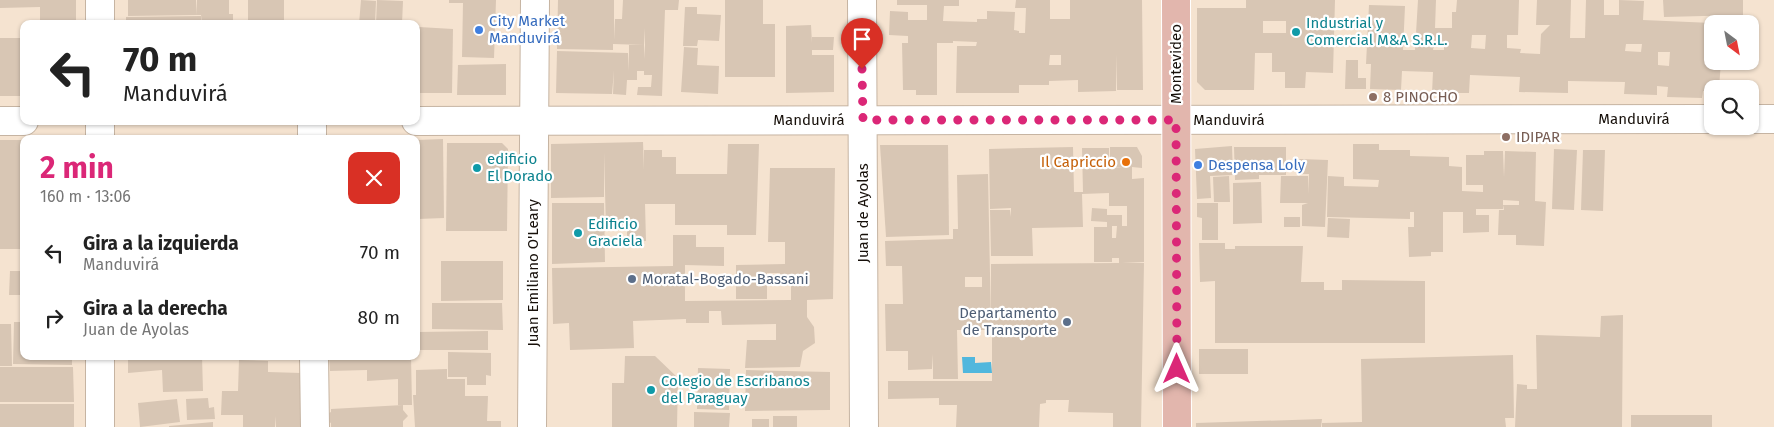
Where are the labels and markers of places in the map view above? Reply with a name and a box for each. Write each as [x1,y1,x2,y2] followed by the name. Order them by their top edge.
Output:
[489,12,566,47] place label: City Market Manduvirá
[1306,14,1448,49] place label: Industrial y Comercial M&A S.R.L.
[841,18,883,69] pin
[473,24,485,36] marker: City Market Manduvirá
[1290,26,1302,38] marker: Industrial y Comercial M&A S.R.L.
[1383,88,1458,106] place label: 8 PINOCHO
[1367,91,1379,103] marker: 8 PINOCHO
[1516,128,1560,146] place label: IDIPAR
[1500,131,1512,143] marker: IDIPAR
[487,150,553,185] place label: edificio El Dorado
[1041,153,1116,171] place label: Il Capriccio
[1120,156,1132,168] marker: Il Capriccio
[1208,156,1306,174] place label: Despensa Loly
[1192,159,1204,171] marker: Despensa Loly
[471,162,483,174] marker: edificio El Dorado
[588,215,643,250] place label: Edificio Graciela
[572,227,584,239] marker: Edificio Graciela
[642,270,809,288] place label: Moratal-Bogado-Bassani
[626,273,638,285] marker: Moratal-Bogado-Bassani
[959,304,1057,339] place label: Departamento de Transporte
[1061,316,1073,328] marker: Departamento de Transporte
[661,372,810,407] place label: Colegio de Escribanos del Paraguay
[645,384,657,396] marker: Colegio de Escribanos del Paraguay

